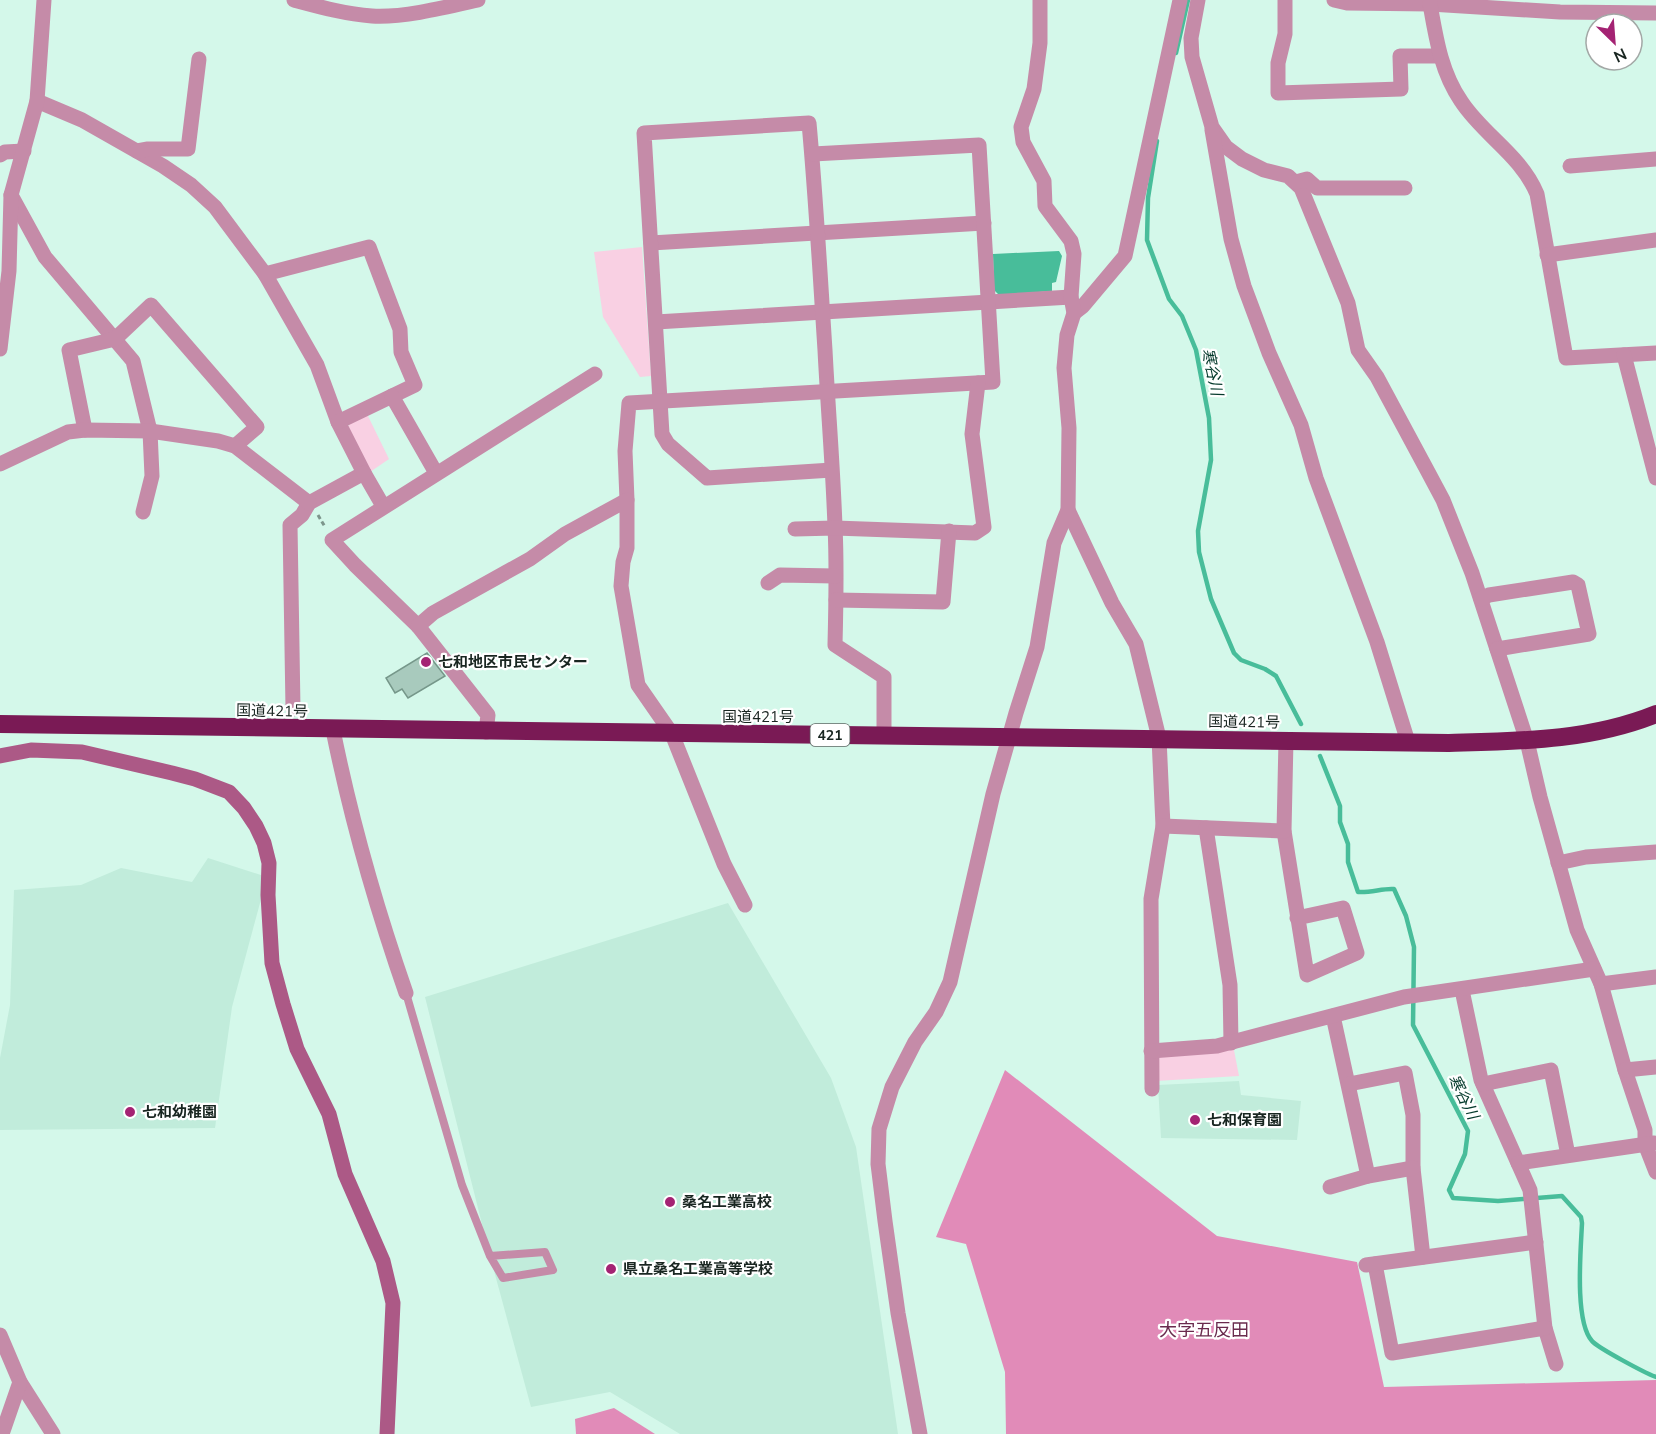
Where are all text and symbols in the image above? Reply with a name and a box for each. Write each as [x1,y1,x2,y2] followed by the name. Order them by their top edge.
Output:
[1584,12,1644,72] north arrow
[1610,42,1630,67] text: N
[1196,346,1228,400] water label: 寒谷川
[438,652,588,672] place label: 七和地区市民センター
[419,655,433,669] marker: 七和地区市民センター
[236,700,308,722] street label: 国道421号
[722,707,794,727] street label: 国道421号
[1208,711,1280,733] street label: 国道421号
[810,724,850,746] road number: 421
[1442,1071,1485,1125] water label: 寒谷川
[142,1102,217,1122] place label: 七和幼稚園
[123,1105,137,1119] marker: 七和幼稚園
[1207,1110,1282,1130] place label: 七和保育園
[1188,1113,1202,1127] marker: 七和保育園
[682,1192,772,1212] place label: 桑名工業高校
[663,1195,677,1209] marker: 桑名工業高校
[623,1259,773,1279] place label: 県立桑名工業高等学校
[604,1262,618,1276] marker: 県立桑名工業高等学校
[1159,1318,1249,1342] district label: 大字五反田

